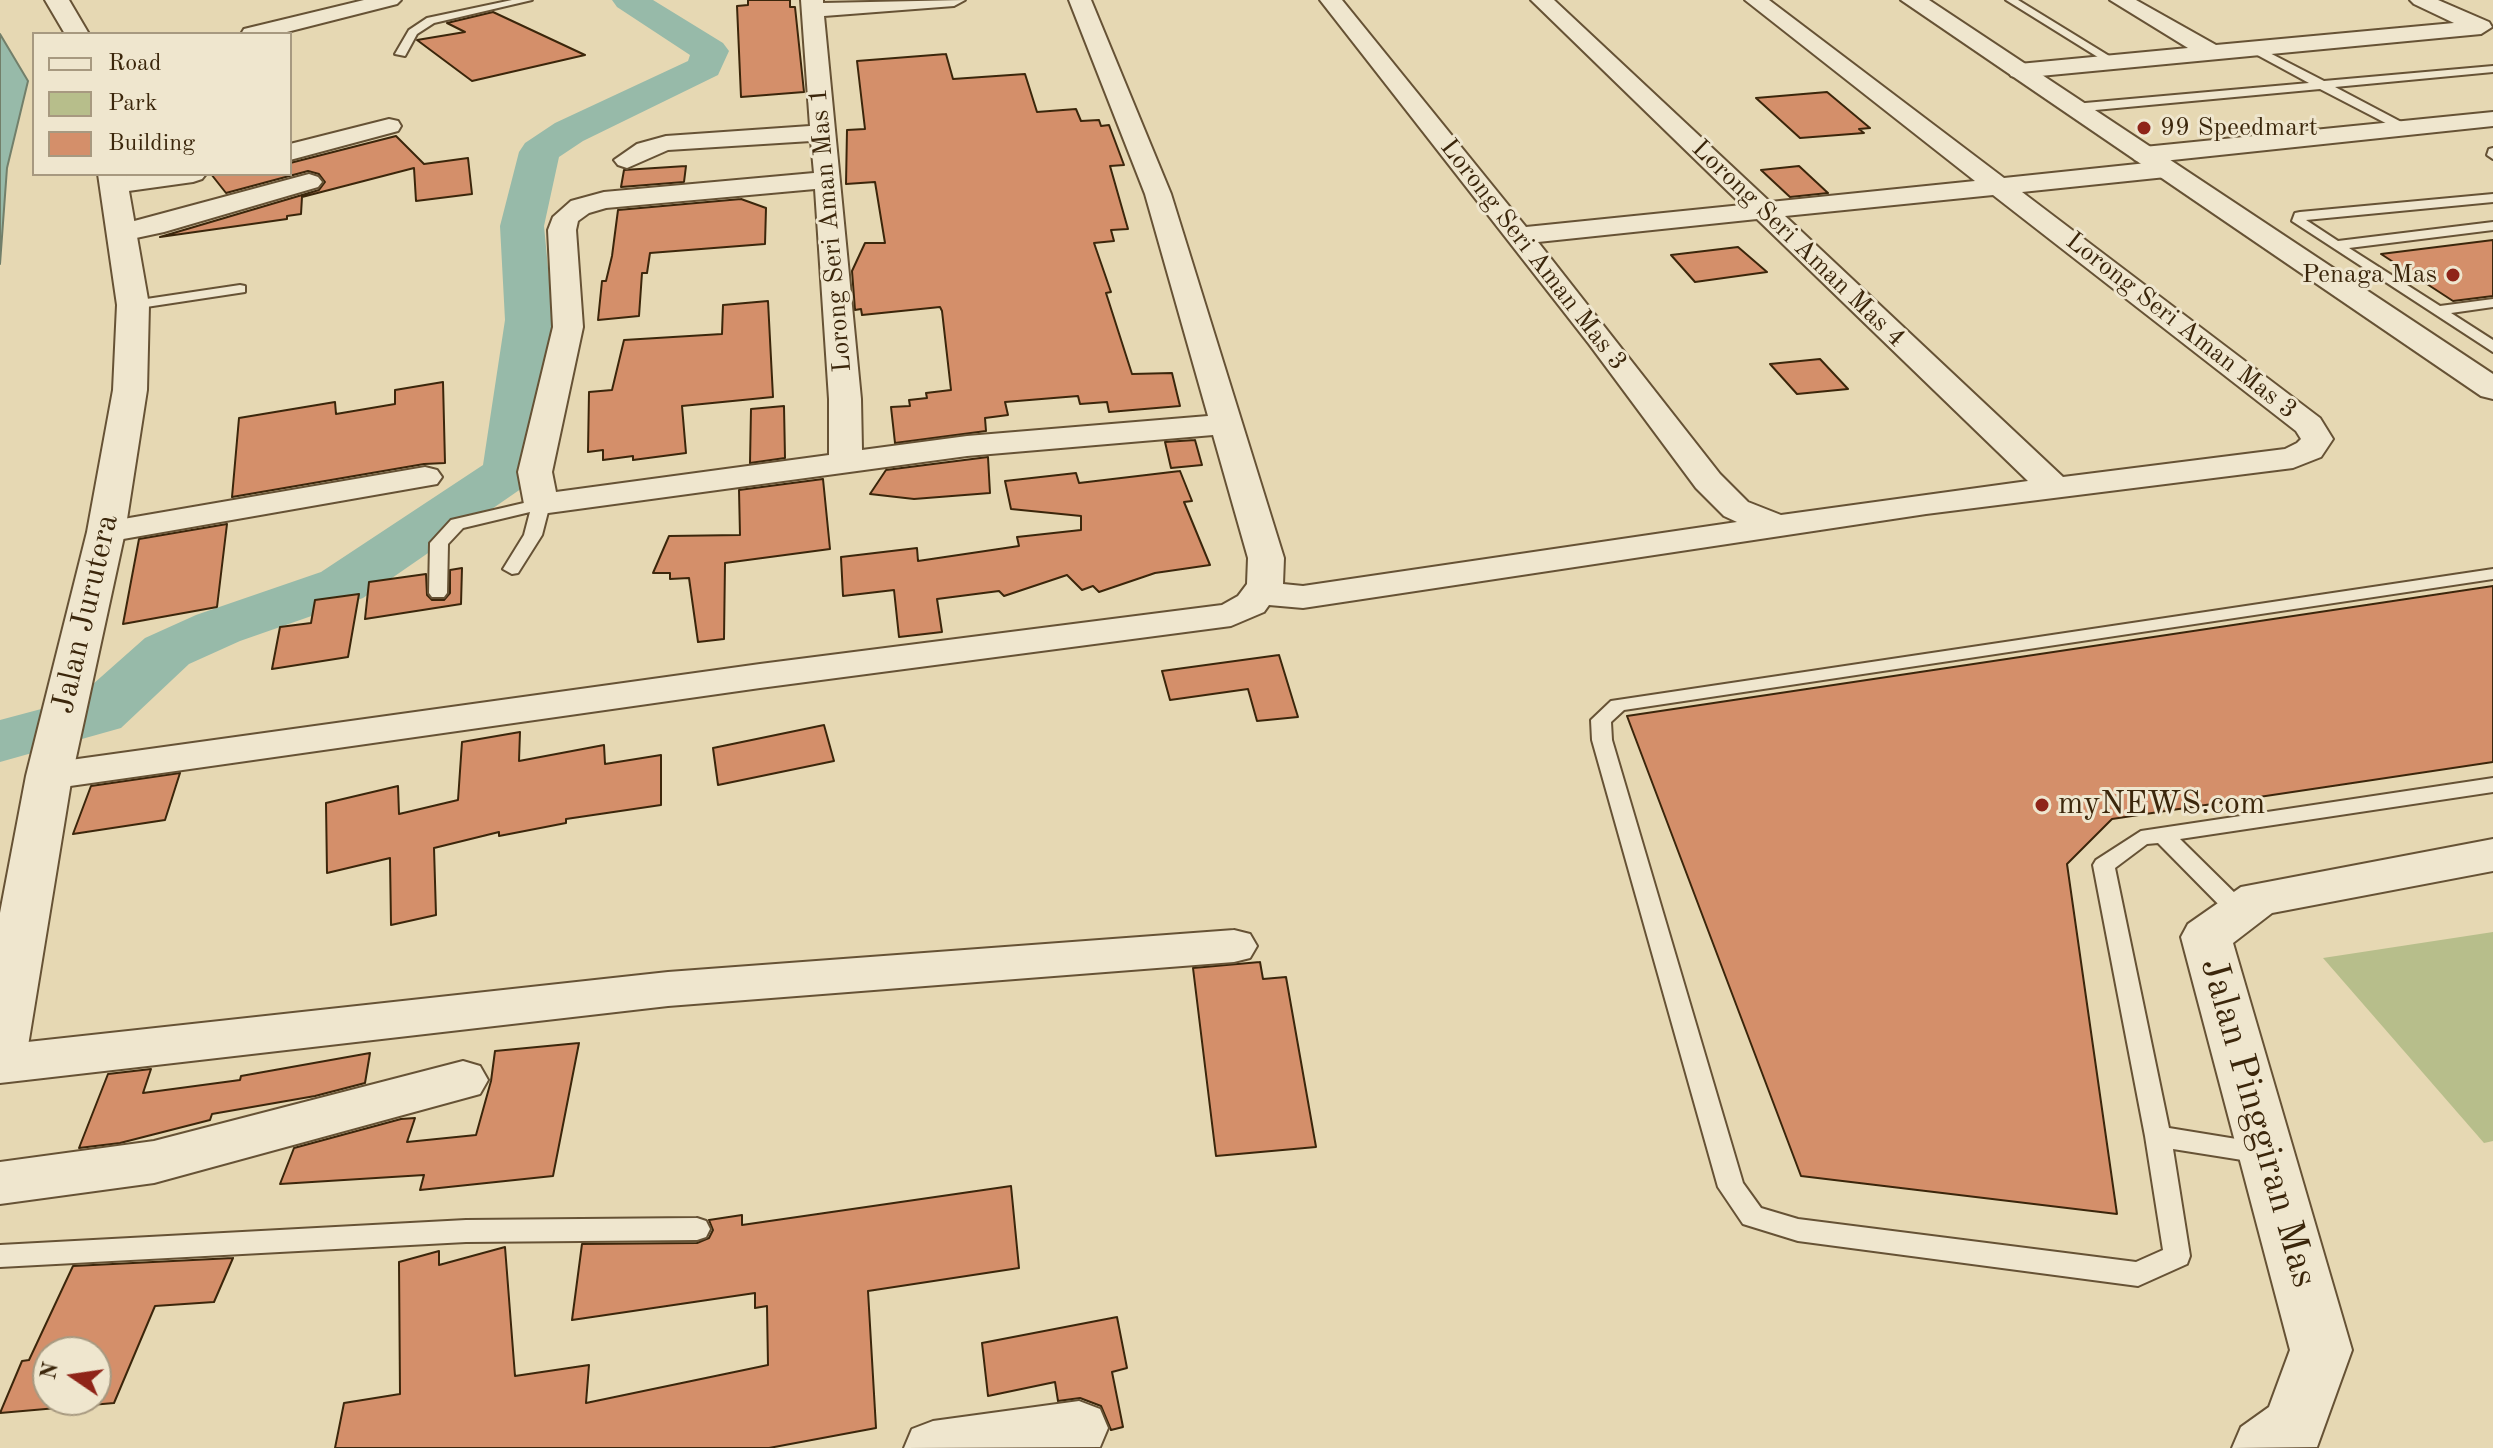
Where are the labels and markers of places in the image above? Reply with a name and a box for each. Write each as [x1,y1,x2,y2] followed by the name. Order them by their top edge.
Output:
[2160,112,2318,144] place label: 99 Speedmart
[2135,119,2153,137] marker: 99 Speedmart
[2302,259,2437,291] place label: Penaga Mas
[2444,266,2462,284] marker: Penaga Mas
[2058,786,2265,824] place label: myNEWS.com
[2033,796,2051,814] marker: myNEWS.com

